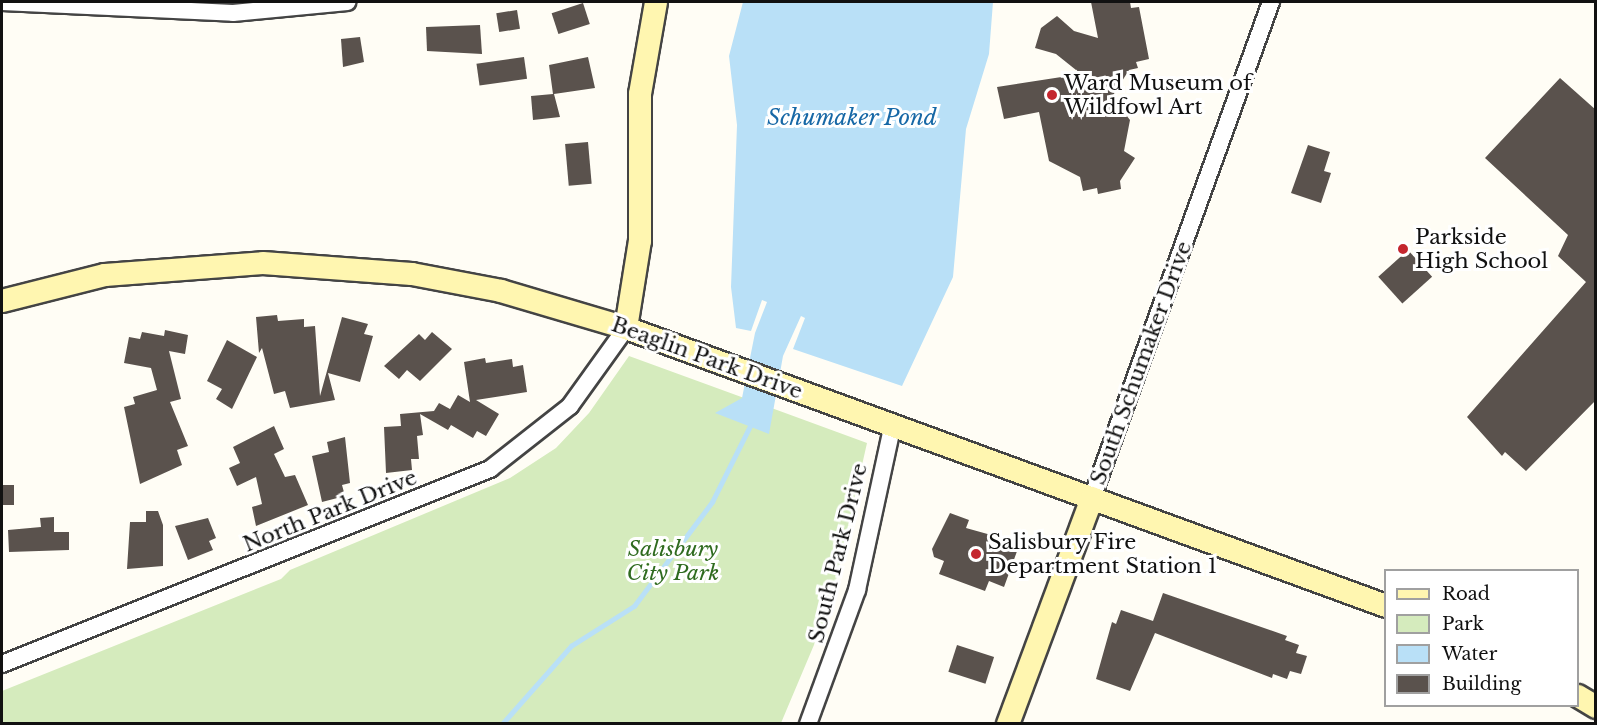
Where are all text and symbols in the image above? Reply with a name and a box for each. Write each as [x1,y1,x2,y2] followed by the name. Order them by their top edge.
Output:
[1064,70,1252,120] place label: Ward Museum of Wildfowl Art
[1045,88,1059,102] marker: Ward Museum of Wildfowl Art
[767,105,937,131] water label: Schumaker Pond
[1415,224,1548,274] place label: Parkside High School
[1085,238,1197,488] street label: South Schumaker Drive
[1396,242,1410,256] marker: Parkside High School
[608,312,806,404] street label: Beaglin Park Drive
[803,460,873,646] street label: South Park Drive
[239,465,421,557] street label: North Park Drive
[988,529,1217,579] place label: Salisbury Fire Department Station 1
[627,536,719,586] park label: Salisbury City Park
[969,547,983,561] marker: Salisbury Fire Department Station 1
[1384,569,1579,707] legend
[1442,583,1490,605] text: Road
[1442,613,1484,635] text: Park
[1442,643,1497,665] text: Water
[1442,673,1521,695] text: Building

